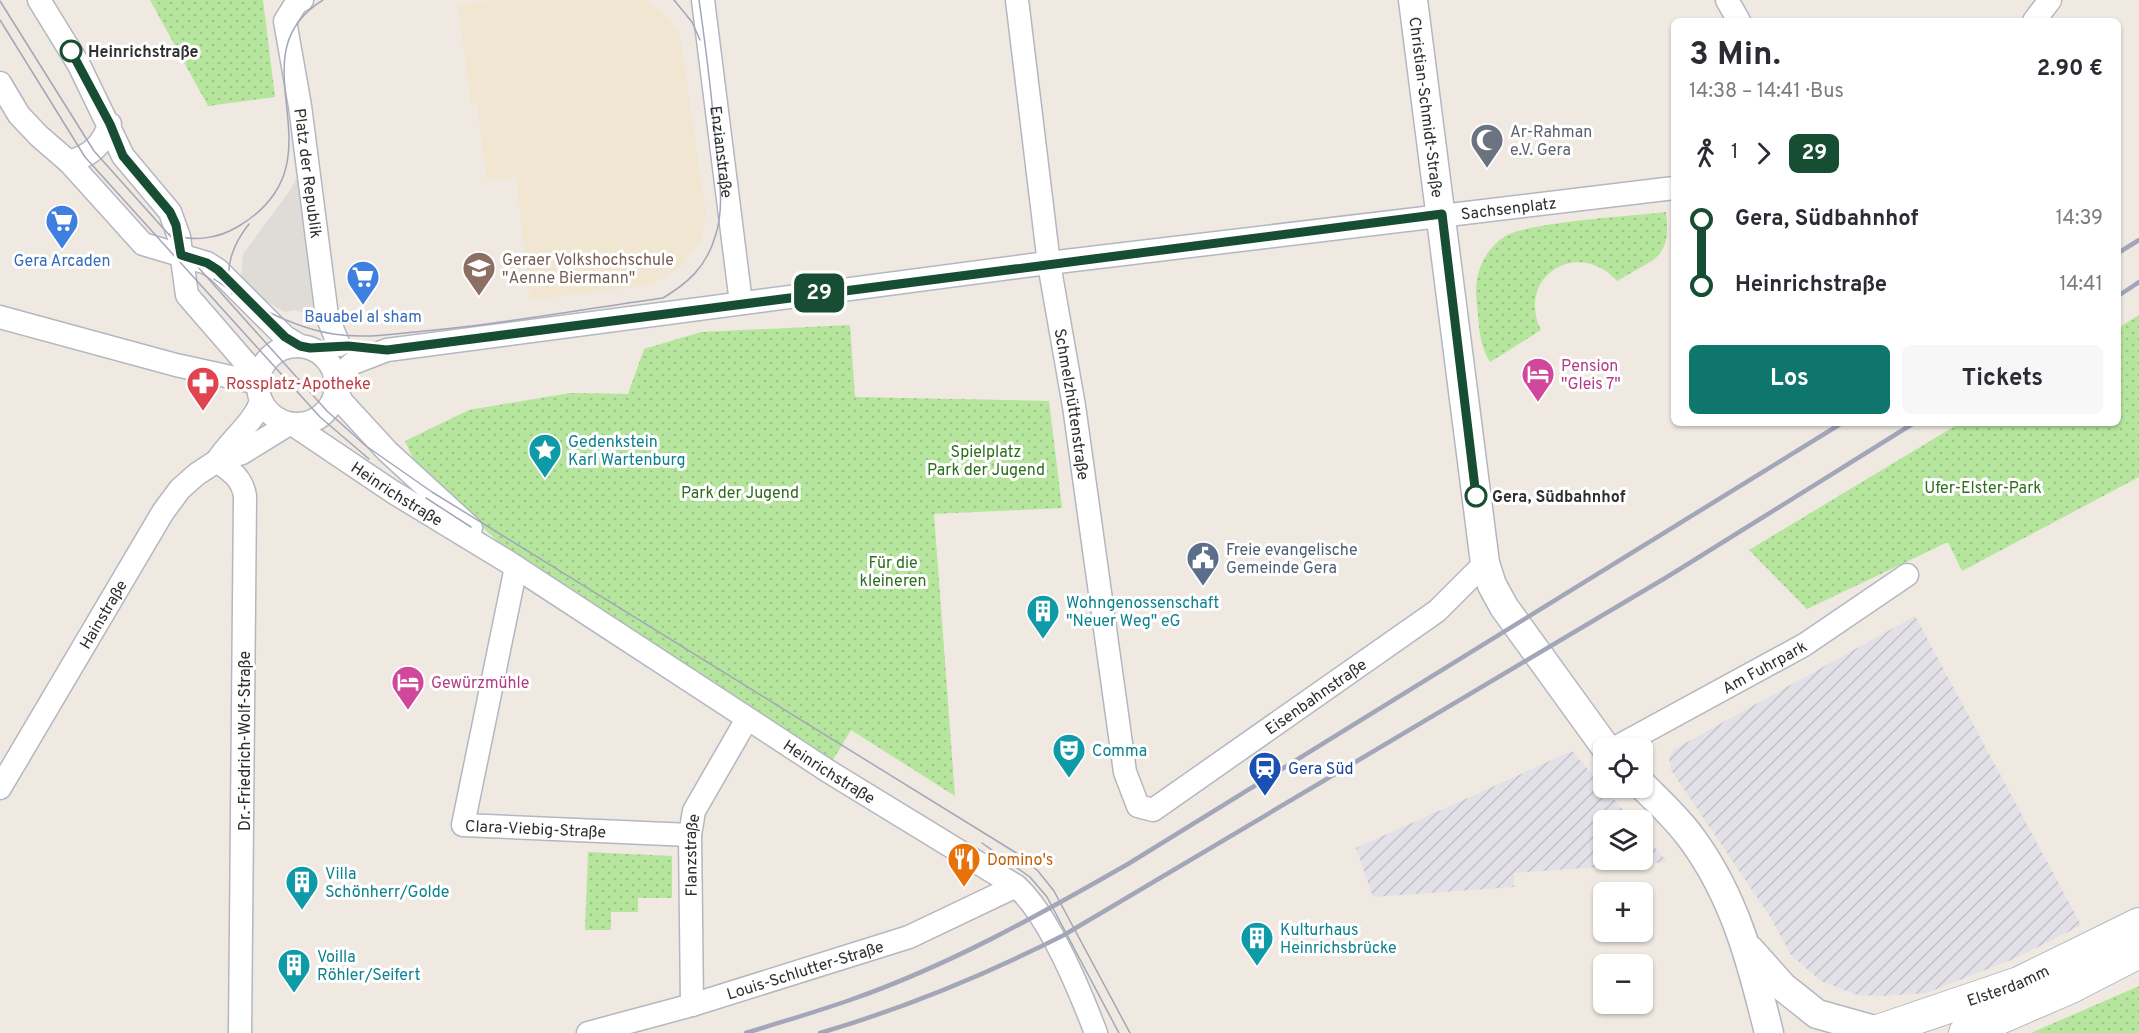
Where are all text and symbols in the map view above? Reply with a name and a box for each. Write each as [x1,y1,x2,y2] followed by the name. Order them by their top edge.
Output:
[1403,16,1446,199] street label: Christian-Schmidt-Straße
[1689,35,1781,77] text: 3 Min.
[60,40,82,62] marker: Heinrichstraße
[88,43,199,63] place label: Heinrichstraße
[2037,56,2103,83] text: 2.90 €
[1689,79,1844,105] text: 14:38 – 14:41 · Bus
[704,105,736,199] street label: Enzianstraße
[288,107,325,240] street label: Platz der Republik
[1469,122,1505,169] mosque icon: Ar-Rahman e.V. Gera
[1510,123,1592,161] place label: Ar-Rahman e.V. Gera
[1689,137,1722,170] icon: walk
[1747,137,1780,170] icon: forward
[1731,140,1738,166] text: 1
[1801,140,1827,167] text: 29
[1460,194,1558,225] street label: Sachsenplatz
[44,203,80,250] supermarket icon: Gera Arcaden
[1735,206,1919,233] text: Gera, Südbahnhof
[2055,206,2103,232] text: 14:39
[461,250,497,297] school or university icon: Geraer Volkshochschule "Aenne Biermann"
[502,251,674,289] place label: Geraer Volkshochschule "Aenne Biermann"
[13,252,111,272] place label: Gera Arcaden
[345,259,381,306] supermarket icon: Bauabel al sham
[1735,272,1887,299] text: Heinrichstraße
[2059,272,2103,298] text: 14:41
[792,274,846,312] line badge: 29
[806,280,832,307] text: 29
[304,308,422,328] place label: Bauabel al sham
[1049,327,1092,481] street label: Schmelzhüttenstraße
[1689,345,1890,414] button: Los
[1902,345,2103,414] button: Tickets
[1520,356,1556,403] hotel icon: Pension "Gleis 7"
[1561,357,1621,395] place label: Pension "Gleis 7"
[185,365,221,412] pharmacy icon: Rossplatz-Apotheke
[226,375,371,395] place label: Rossplatz-Apotheke
[527,432,563,479] place icon: Gedenkstein Karl Wartenburg
[568,433,685,471] place label: Gedenkstein Karl Wartenburg
[927,443,1045,481] park label: Spielplatz Park der Jugend
[346,458,446,532] street label: Heinrichstraße
[1924,479,2042,499] park label: Ufer-Elster-Park
[681,484,799,504] park label: Park der Jugend
[1465,485,1487,507] marker: Gera, Südbahnhof
[1492,488,1626,508] place label: Gera, Südbahnhof
[1185,540,1221,587] public building icon: Freie evangelische Gemeinde Gera
[1226,541,1358,579] place label: Freie evangelische Gemeinde Gera
[860,554,926,592] park label: Für die kleineren
[76,577,133,653] street label: Hainstraße
[1025,593,1061,640] building icon: Wohngenossenschaft "Neuer Weg" eG
[1066,594,1219,632] place label: Wohngenossenschaft "Neuer Weg" eG
[1719,637,1811,700] street label: Am Fuhrpark
[236,651,256,831] street label: Dr.-Friedrich-Wolf-Straße
[1262,655,1371,740] street label: Eisenbahnstraße
[390,664,426,711] hotel icon: Gewürzmühle
[431,674,529,694] place label: Gewürzmühle
[1051,732,1087,779] theatre icon: Comma
[779,736,878,809] street label: Heinrichstraße
[1593,738,1653,1014] map controls
[1593,738,1653,798] button: locate
[1092,742,1147,762] place label: Comma
[1247,750,1283,797] station icon: Gera Süd
[1288,760,1353,780] place label: Gera Süd
[1593,810,1653,870] button: layers
[682,812,705,897] street label: Flanzstraße
[465,817,606,843] street label: Clara-Viebig-Straße
[946,841,982,888] restaurant icon: Domino's
[987,851,1053,871] place label: Domino's
[284,864,320,911] building icon: Villa Schönherr/Golde
[325,865,449,903] place label: Villa Schönherr/Golde
[1593,882,1653,942] button: +
[1239,920,1275,967] building icon: Kulturhaus Heinrichsbrücke
[1280,921,1397,959] place label: Kulturhaus Heinrichsbrücke
[725,938,886,1006] street label: Louis-Schlutter-Straße
[276,947,312,994] building icon: Voilla Röhler/Seifert
[317,948,421,986] place label: Voilla Röhler/Seifert
[1593,954,1653,1014] button: −
[1965,962,2053,1012] street label: Elsterdamm

